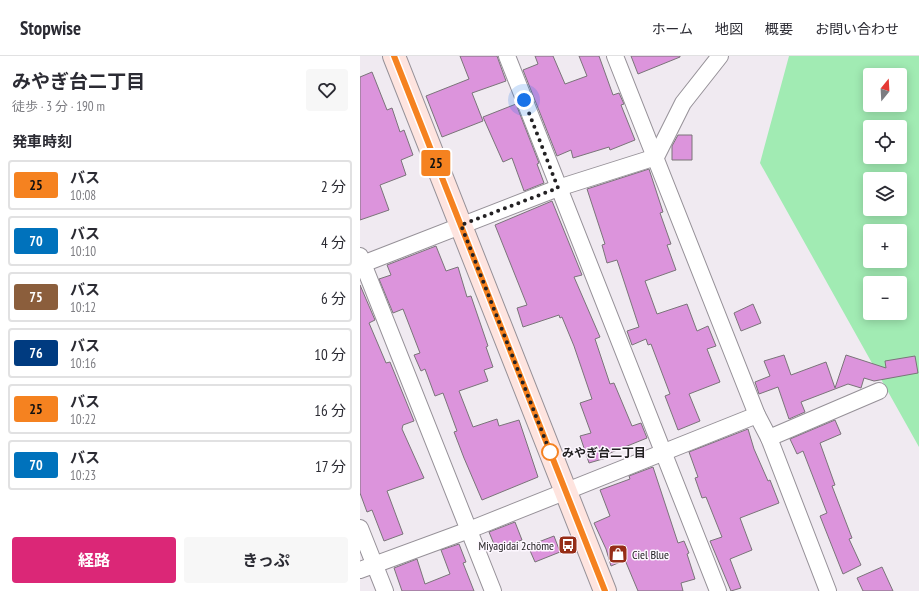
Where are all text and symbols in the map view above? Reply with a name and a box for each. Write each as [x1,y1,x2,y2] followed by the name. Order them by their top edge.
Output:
[20,16,81,40] text: Stopwise
[651,20,693,38] text: ホーム
[715,20,743,38] text: 地図
[765,20,793,38] text: 概要
[815,20,899,38] text: お問い合わせ
[863,68,907,112] north arrow
[863,68,907,320] map controls
[12,69,145,93] text: みやぎ台二丁目
[306,69,348,111] button: heart
[514,90,534,110] your location
[12,98,105,115] text: 徒歩 · 3 分 · 190 m
[863,120,907,164] button: locate
[12,132,72,151] text: 発車時刻
[418,150,454,176] line badge: 25
[429,154,443,172] text: 25
[70,168,100,187] text: バス
[863,172,907,216] button: layers
[29,176,43,194] text: 25
[321,177,346,196] text: 2 分
[70,187,96,204] text: 10:08
[70,224,100,243] text: バス
[863,224,907,268] button: +
[29,232,43,250] text: 70
[321,233,346,252] text: 4 分
[70,243,96,260] text: 10:10
[863,276,907,320] button: −
[70,280,100,299] text: バス
[29,288,43,306] text: 75
[321,289,346,308] text: 6 分
[70,299,96,316] text: 10:12
[70,336,100,355] text: バス
[29,344,43,362] text: 76
[314,345,346,364] text: 10 分
[70,355,96,372] text: 10:16
[70,392,100,411] text: バス
[29,400,43,418] text: 25
[314,401,346,420] text: 16 分
[70,411,96,428] text: 10:22
[541,443,559,461] marker: みやぎ台二丁目
[562,445,646,460] place label: みやぎ台二丁目
[70,448,100,467] text: バス
[29,456,43,474] text: 70
[315,457,346,476] text: 17 分
[70,467,96,484] text: 10:23
[557,534,579,556] bus stop icon: Miyagidai 2chōme
[12,537,176,583] button: 経路
[184,537,348,583] button: きっぷ
[479,538,554,553] place label: Miyagidai 2chōme
[607,543,629,565] shop icon: Ciel Blue
[632,547,669,562] place label: Ciel Blue

